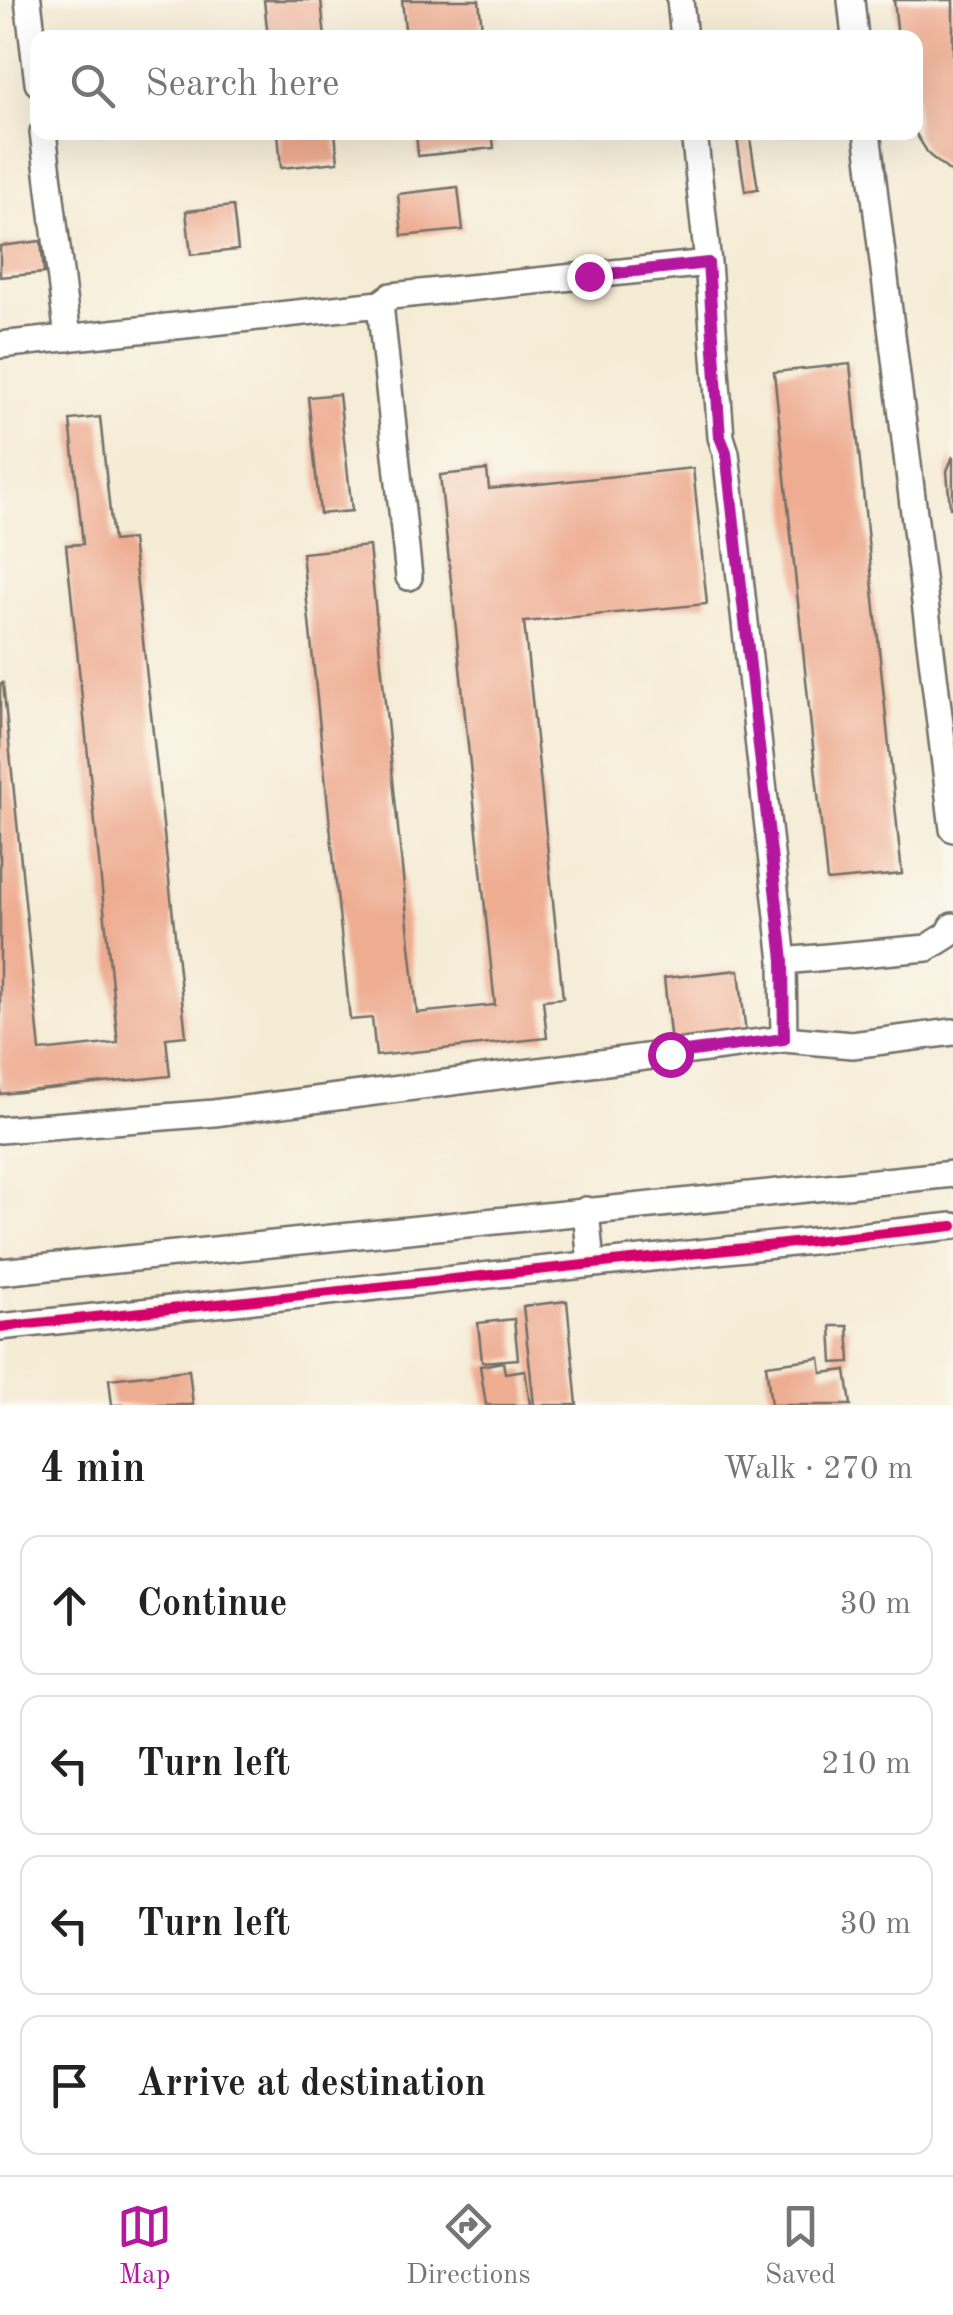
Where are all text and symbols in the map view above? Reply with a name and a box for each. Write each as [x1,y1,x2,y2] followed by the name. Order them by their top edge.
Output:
[30,30,923,140] search box
[65,58,120,113] icon: search
[145,66,340,104] text: Search here
[567,254,613,300] route end
[648,1032,694,1078] route start
[40,1449,146,1491] text: 4 min
[723,1454,913,1486] text: Walk · 270 m
[42,1578,97,1633] icon: ahead
[137,1586,287,1624] text: Continue
[840,1589,911,1621] text: 30 m
[42,1738,97,1793] icon: left
[137,1746,290,1784] text: Turn left
[821,1749,911,1781] text: 210 m
[42,1898,97,1953] icon: left
[137,1906,290,1944] text: Turn left
[840,1909,911,1941] text: 30 m
[42,2058,97,2113] icon: arrive
[137,2066,486,2104] text: Arrive at destination
[117,2199,172,2294] tab: Map
[406,2199,531,2294] tab: Directions
[765,2199,836,2294] tab: Saved

